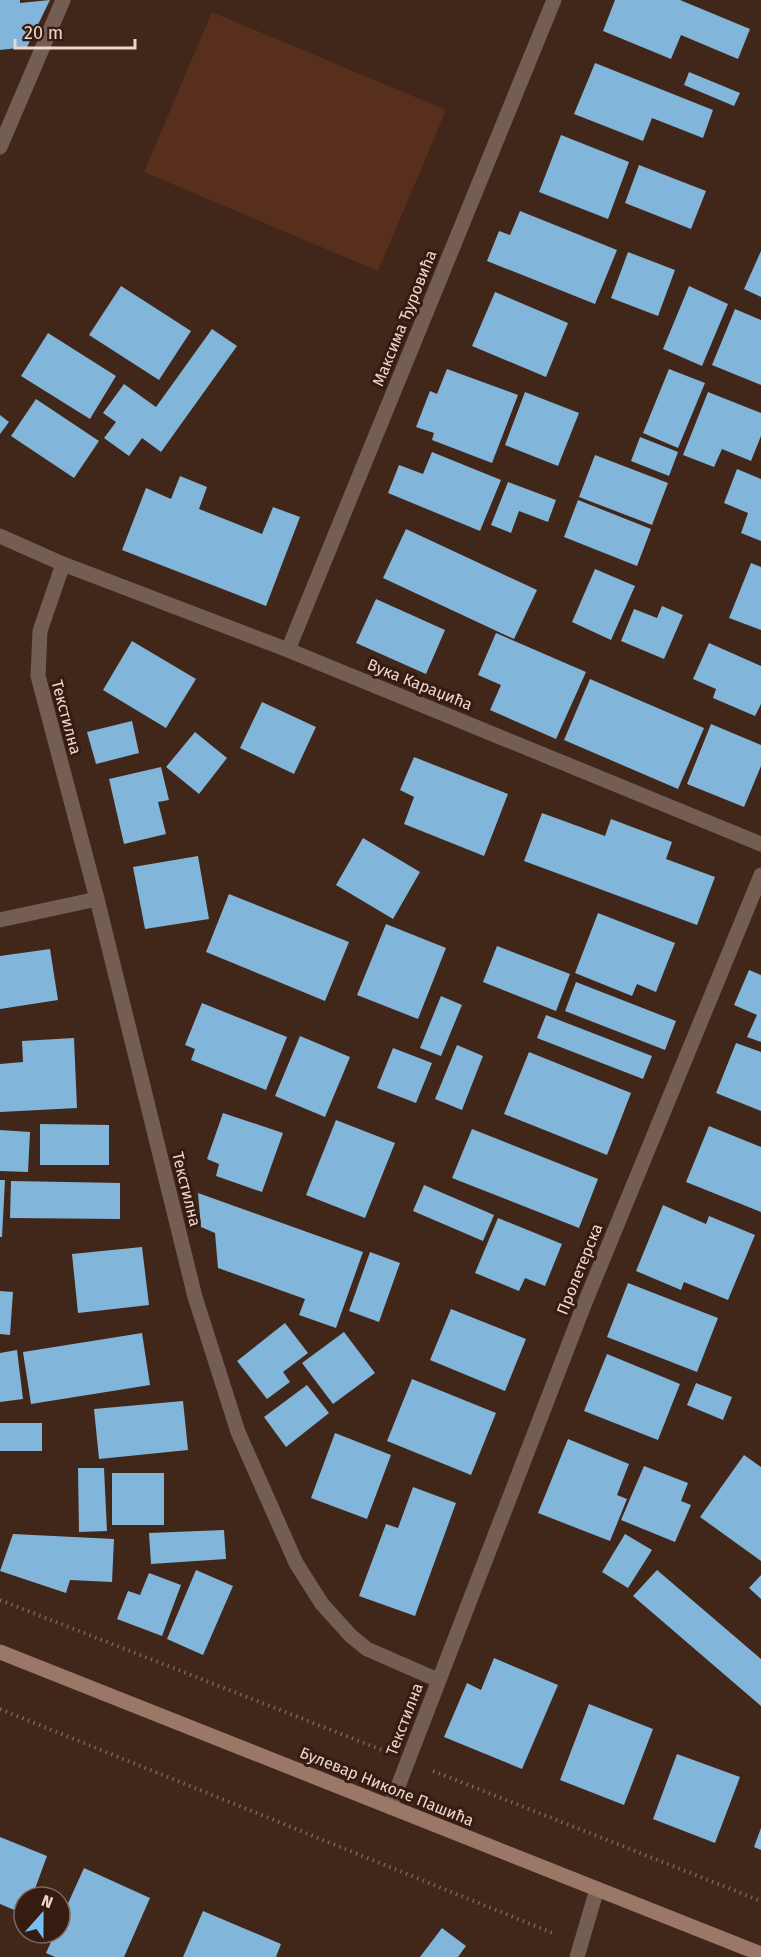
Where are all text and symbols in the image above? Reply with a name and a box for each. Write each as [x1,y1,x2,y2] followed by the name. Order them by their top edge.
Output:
[15,12,135,50] scale bar
[24,22,63,44] text: 20 m
[368,247,440,389] street label: Максима Ђуровића
[364,655,475,714] street label: Вука Караџића
[47,678,86,756] street label: Текстилна
[168,1150,205,1228] street label: Текстилна
[553,1221,606,1317] street label: Пролетерска
[382,1680,427,1758] street label: Текстилна
[297,1743,477,1830] street label: Булевар Николе Пашића
[12,1885,72,1945] north arrow
[39,1891,56,1912] text: N

